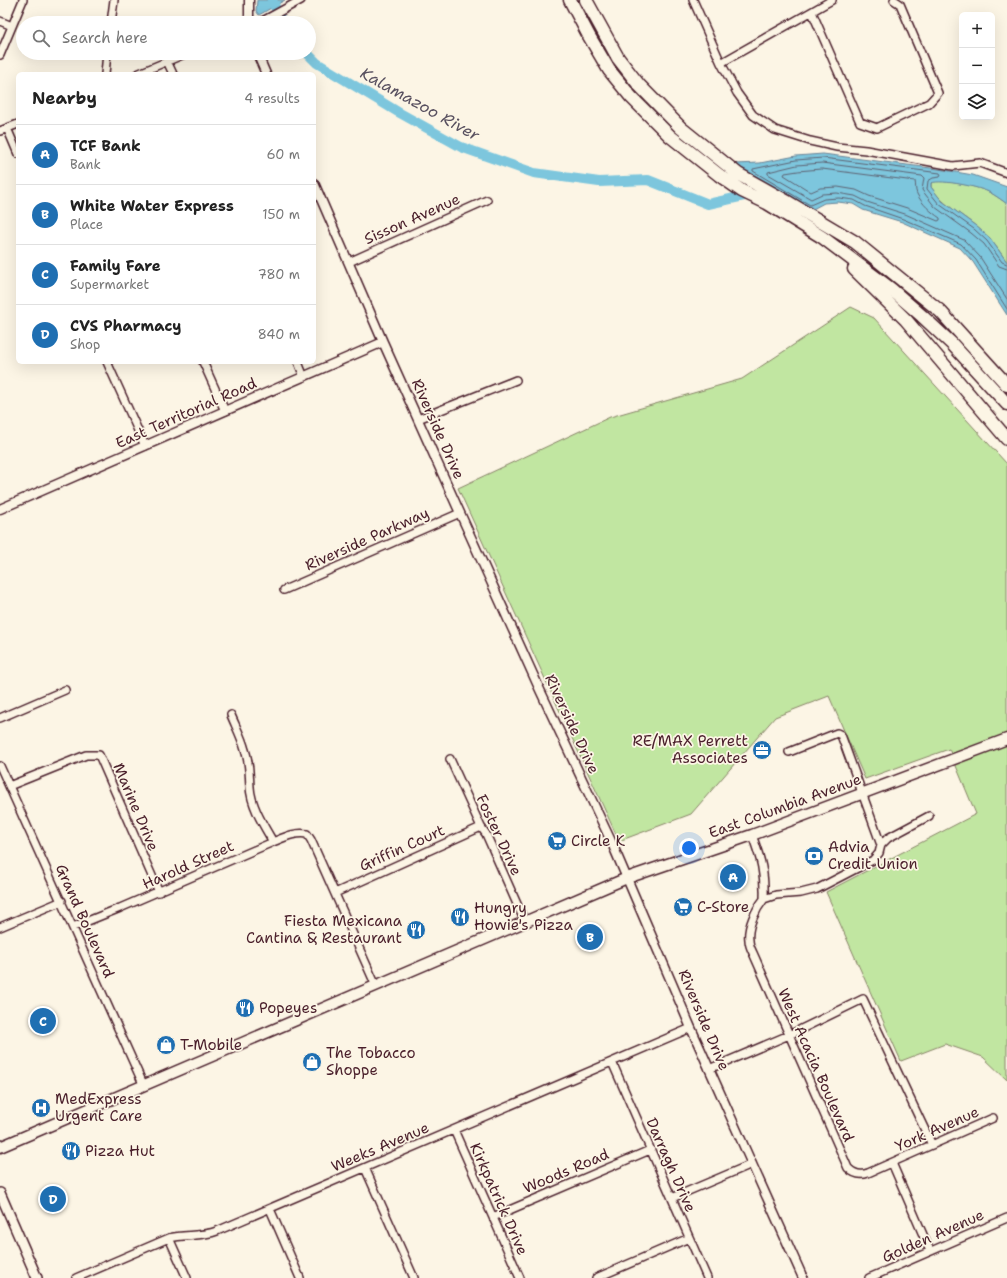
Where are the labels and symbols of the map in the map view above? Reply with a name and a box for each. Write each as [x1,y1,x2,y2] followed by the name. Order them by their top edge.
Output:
[357,62,484,146] water label: Kalamazoo River
[361,189,463,249] street label: Sisson Avenue
[112,373,260,453] street label: East Territorial Road
[407,376,469,482] street label: Riverside Drive
[302,503,432,575] street label: Riverside Parkway
[540,671,604,777] street label: Riverside Drive
[632,731,748,768] place label: RE/MAX Perrett Associates
[751,739,773,761] office icon: RE/MAX Perrett Associates
[109,760,163,854] street label: Marine Drive
[706,769,864,843] street label: East Columbia Avenue
[472,791,526,879] street label: Foster Drive
[356,820,448,876] street label: Griffin Court
[546,830,568,852] supermarket icon: Circle K
[571,831,626,851] place label: Circle K
[139,836,237,894] street label: Harold Street
[828,837,918,874] place label: Advia Credit Union
[679,838,699,858] your location
[803,845,825,867] bank icon: Advia Credit Union
[51,861,119,982] street label: Grand Boulevard
[720,862,746,892] pin: A
[672,896,694,918] supermarket icon: C-Store
[697,897,749,917] place label: C-Store
[474,898,574,935] place label: Hungry Howie's Pizza
[449,906,471,928] restaurant icon: Hungry Howie's Pizza
[246,911,403,948] place label: Fiesta Mexicana Cantina & Restaurant
[405,919,427,941] restaurant icon: Fiesta Mexicana Cantina & Restaurant
[577,922,603,952] pin: B
[674,966,734,1074] street label: Riverside Drive
[773,985,859,1145] street label: West Acacia Boulevard
[234,997,256,1019] restaurant icon: Popeyes
[259,998,317,1018] place label: Popeyes
[30,1006,56,1036] pin: C
[155,1034,177,1056] shop icon: T-Mobile
[180,1035,242,1055] place label: T-Mobile
[326,1043,415,1080] place label: The Tobacco Shoppe
[301,1051,323,1073] shop icon: The Tobacco Shoppe
[55,1089,142,1126] place label: MedExpress Urgent Care
[30,1097,52,1119] hospital icon: MedExpress Urgent Care
[892,1102,982,1156] street label: York Avenue
[641,1115,701,1215] street label: Darragh Drive
[328,1117,432,1177] street label: Weeks Avenue
[60,1140,82,1162] restaurant icon: Pizza Hut
[465,1140,533,1258] street label: Kirkpatrick Drive
[85,1141,155,1161] place label: Pizza Hut
[520,1144,613,1198] street label: Woods Road
[40,1184,66,1214] pin: D
[879,1205,987,1267] street label: Golden Avenue

